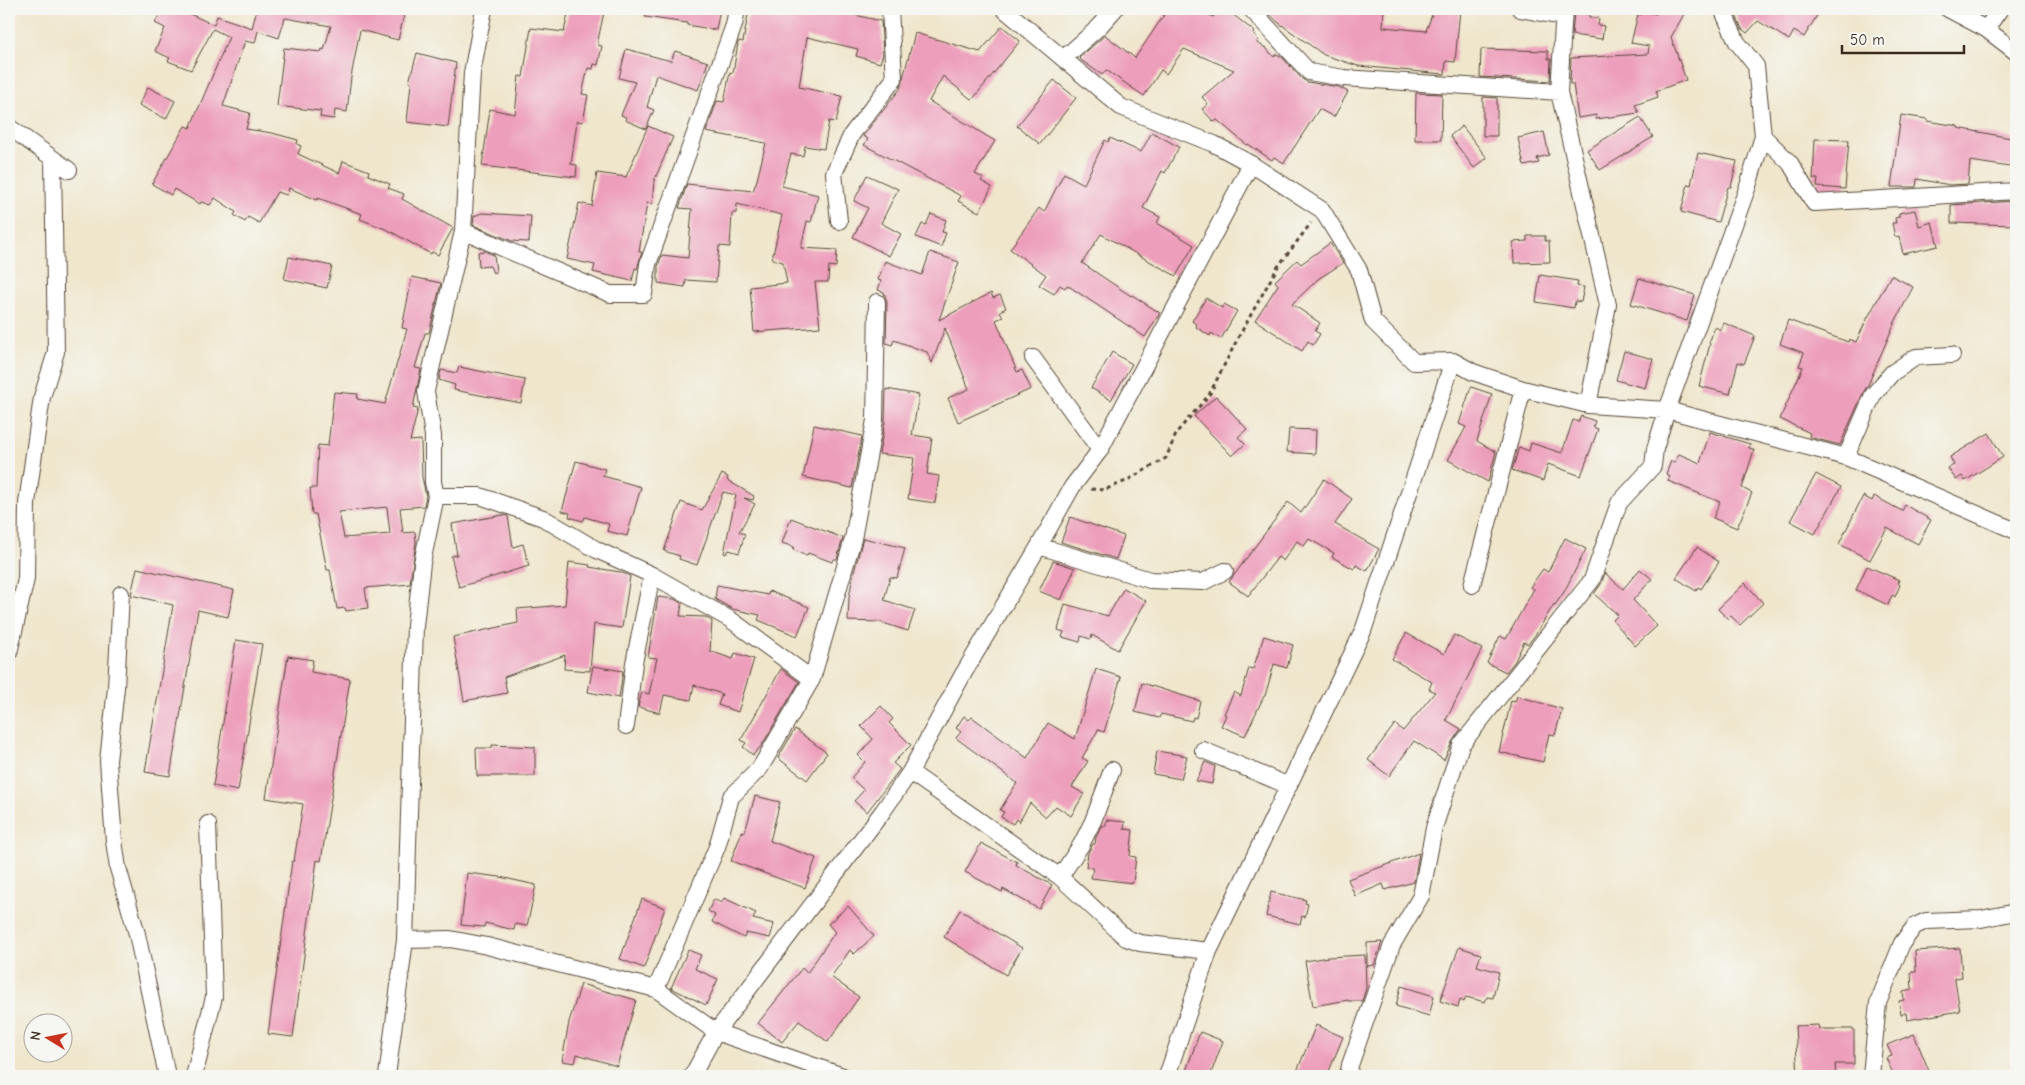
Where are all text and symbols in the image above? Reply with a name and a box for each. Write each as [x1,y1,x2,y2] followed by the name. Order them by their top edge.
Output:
[1842,22,1965,54] scale bar
[1850,31,1885,49] text: 50 m
[22,1012,72,1062] north arrow
[27,1030,45,1042] text: N

